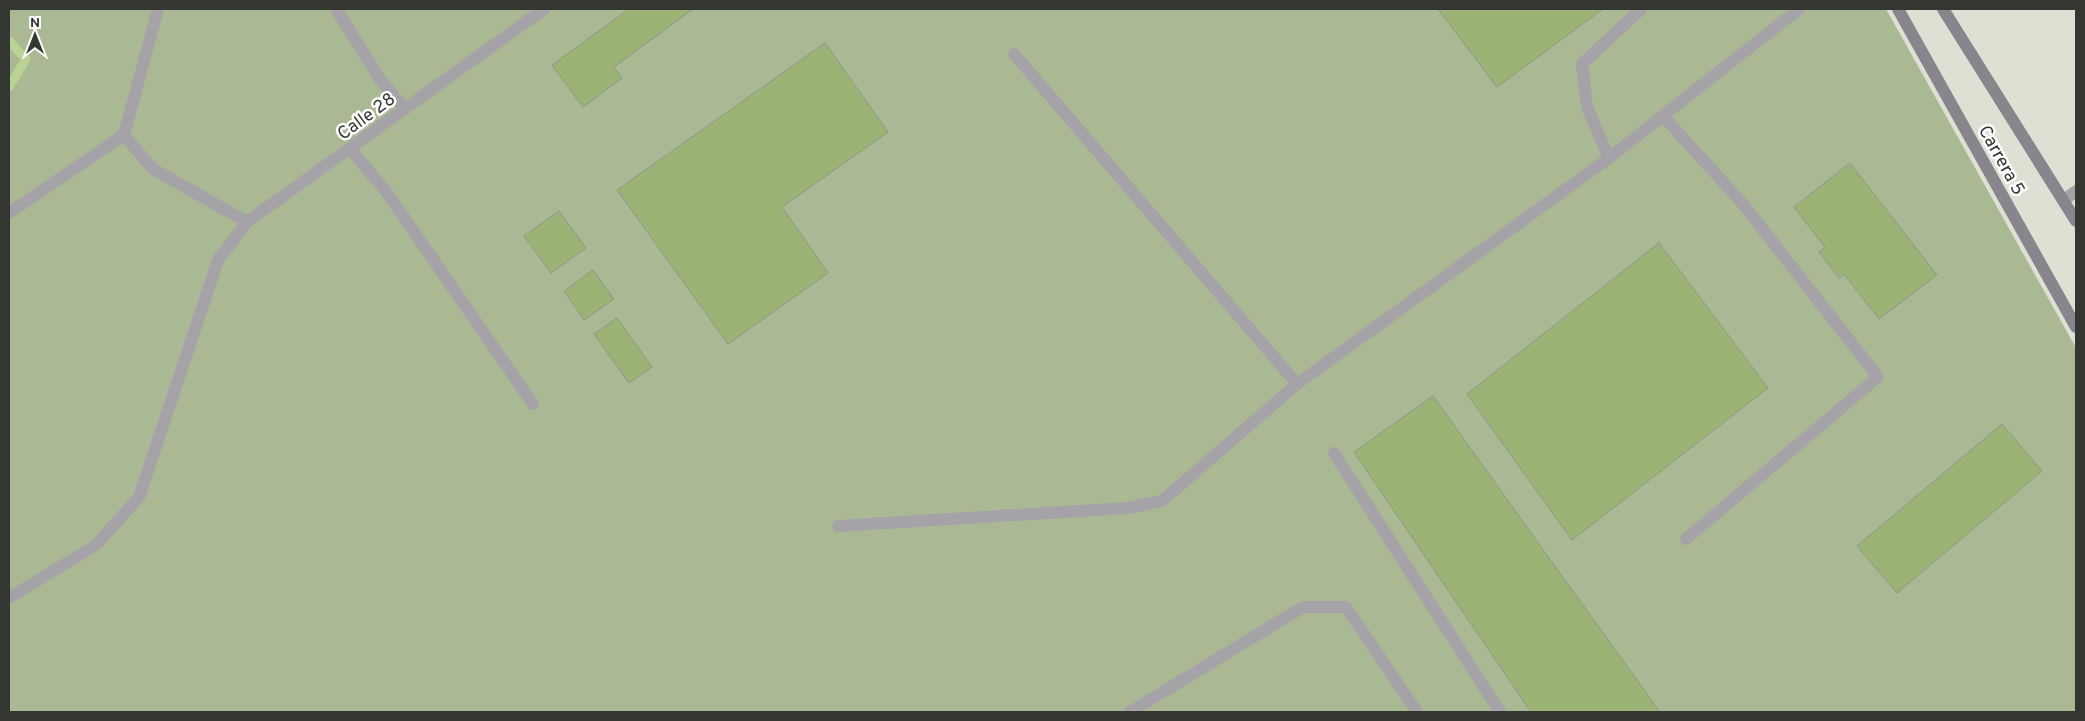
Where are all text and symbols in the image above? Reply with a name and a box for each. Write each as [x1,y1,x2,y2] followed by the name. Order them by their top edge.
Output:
[10,10,60,60] north arrow
[30,15,40,32] text: N
[333,88,401,146] street label: Calle 28
[1972,122,2029,200] street label: Carrera 5

